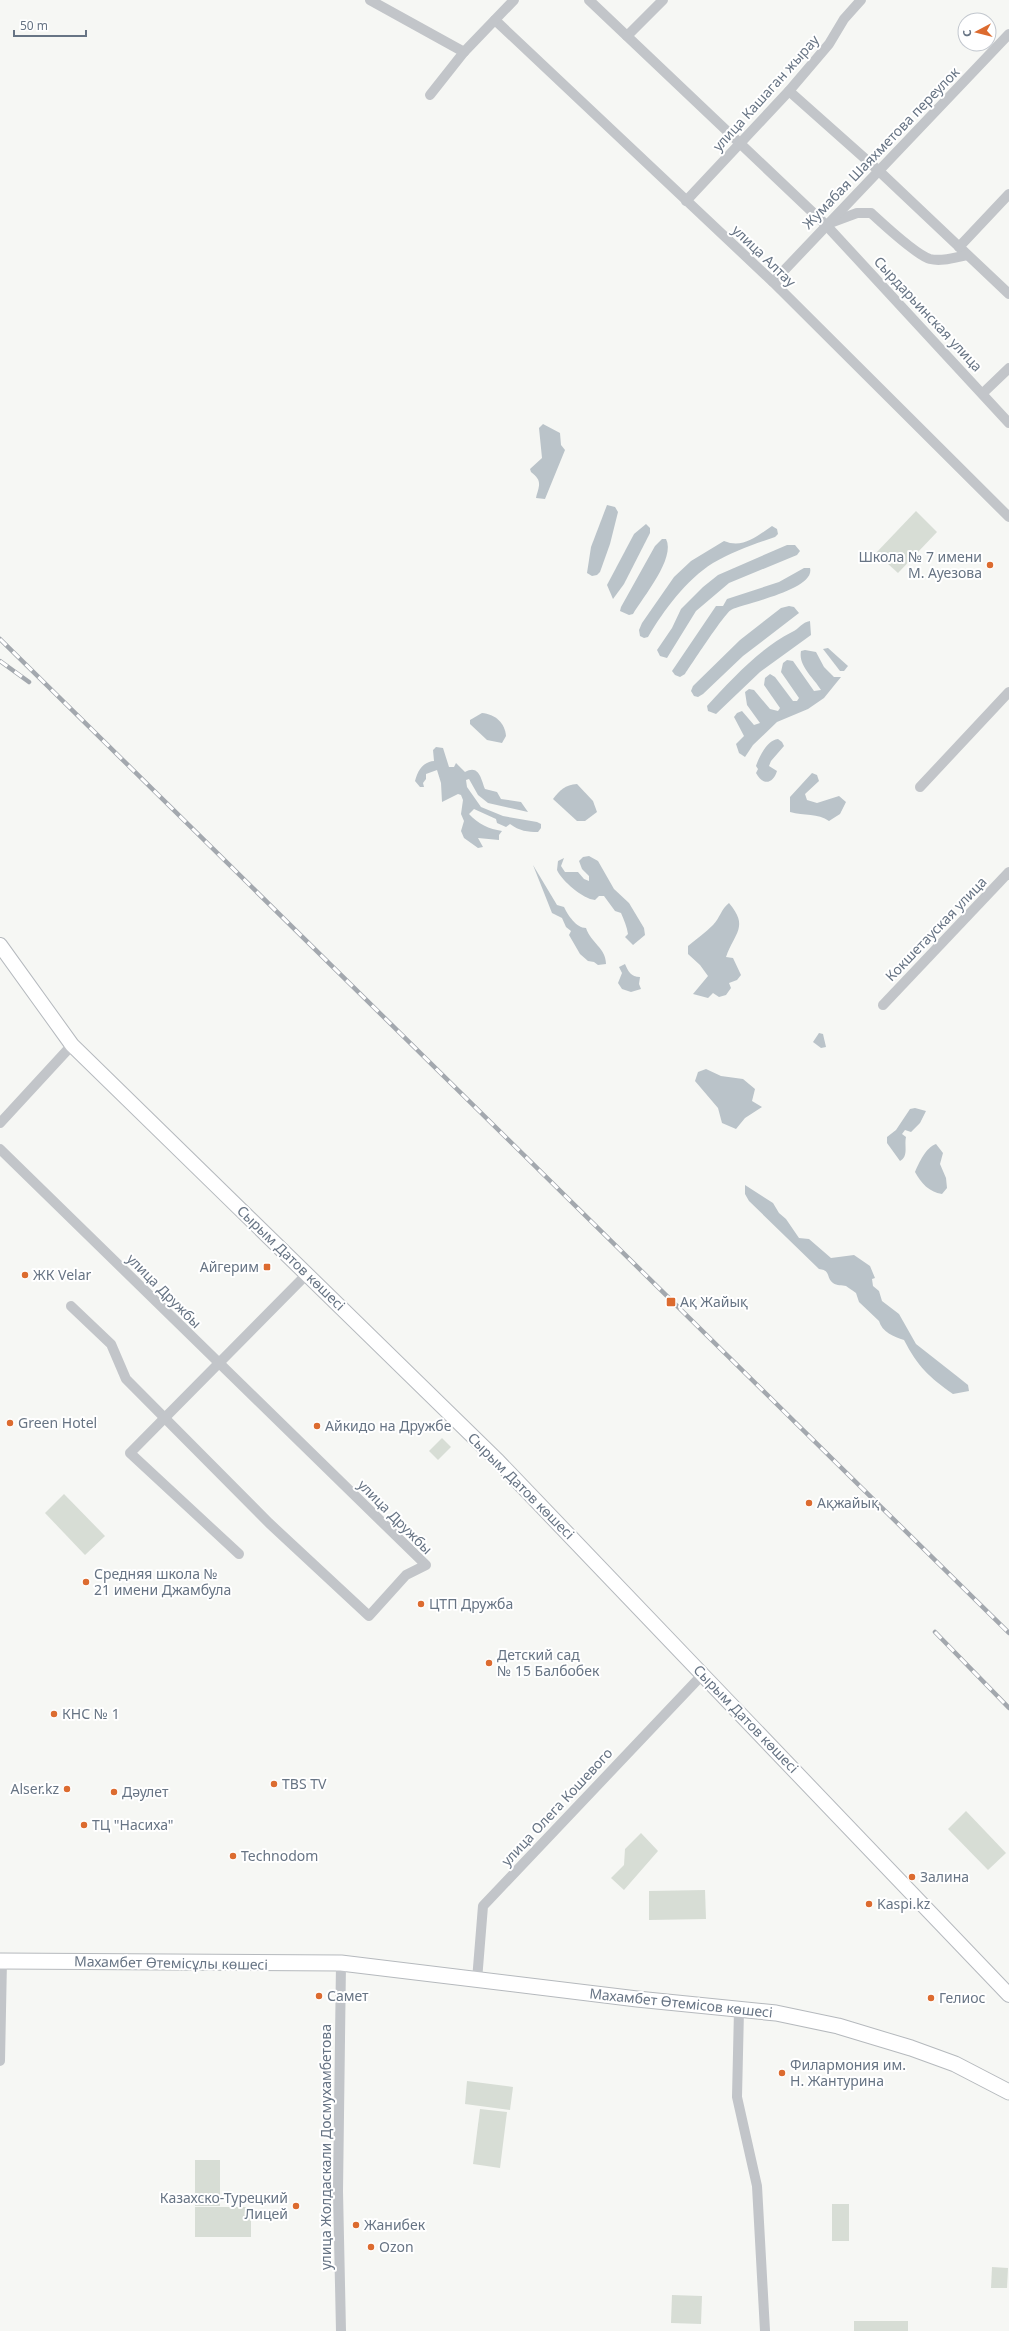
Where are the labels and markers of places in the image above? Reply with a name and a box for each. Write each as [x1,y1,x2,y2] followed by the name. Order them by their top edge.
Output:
[858,547,982,582] place label: Школа № 7 имени М. Ауезова
[985,560,995,570] marker: Школа № 7 имени М. Ауезова
[200,1257,259,1276] place label: Айгерим
[262,1262,272,1272] marker: Айгерим
[33,1265,92,1284] place label: ЖК Velar
[20,1270,30,1280] marker: ЖК Velar
[680,1292,748,1311] place label: Ақ Жайық
[665,1296,677,1308] marker: Ақ Жайық
[18,1413,97,1432] place label: Green Hotel
[325,1416,452,1435] place label: Айкидо на Дружбе
[5,1418,15,1428] marker: Green Hotel
[312,1421,322,1431] marker: Айкидо на Дружбе
[817,1493,879,1512] place label: Ақжайық
[804,1498,814,1508] marker: Ақжайық
[94,1564,231,1599] place label: Средняя школа № 21 имени Джамбула
[81,1577,91,1587] marker: Средняя школа № 21 имени Джамбула
[429,1594,513,1613] place label: ЦТП Дружба
[416,1599,426,1609] marker: ЦТП Дружба
[497,1645,600,1680] place label: Детский сад № 15 Балбобек
[484,1658,494,1668] marker: Детский сад № 15 Балбобек
[62,1704,120,1723] place label: КНС № 1
[49,1709,59,1719] marker: КНС № 1
[282,1774,327,1793] place label: TBS TV
[10,1779,59,1798] place label: Alser.kz
[269,1779,279,1789] marker: TBS TV
[122,1782,169,1801] place label: Дәулет
[62,1784,72,1794] marker: Alser.kz
[109,1787,119,1797] marker: Дәулет
[92,1815,174,1834] place label: ТЦ "Насиха"
[79,1820,89,1830] marker: ТЦ "Насиха"
[241,1846,318,1865] place label: Technodom
[228,1851,238,1861] marker: Technodom
[920,1867,969,1886] place label: Залина
[907,1872,917,1882] marker: Залина
[877,1894,931,1913] place label: Kaspi.kz
[864,1899,874,1909] marker: Kaspi.kz
[327,1986,369,2005] place label: Самет
[939,1988,986,2007] place label: Гелиос
[314,1991,324,2001] marker: Самет
[926,1993,936,2003] marker: Гелиос
[790,2055,906,2090] place label: Филармония им. Н. Жантурина
[777,2068,787,2078] marker: Филармония им. Н. Жантурина
[160,2188,288,2223] place label: Казахско-Турецкий Лицей
[291,2201,301,2211] marker: Казахско-Турецкий Лицей
[364,2215,426,2234] place label: Жанибек
[351,2220,361,2230] marker: Жанибек
[379,2237,414,2256] place label: Ozon
[366,2242,376,2252] marker: Ozon

